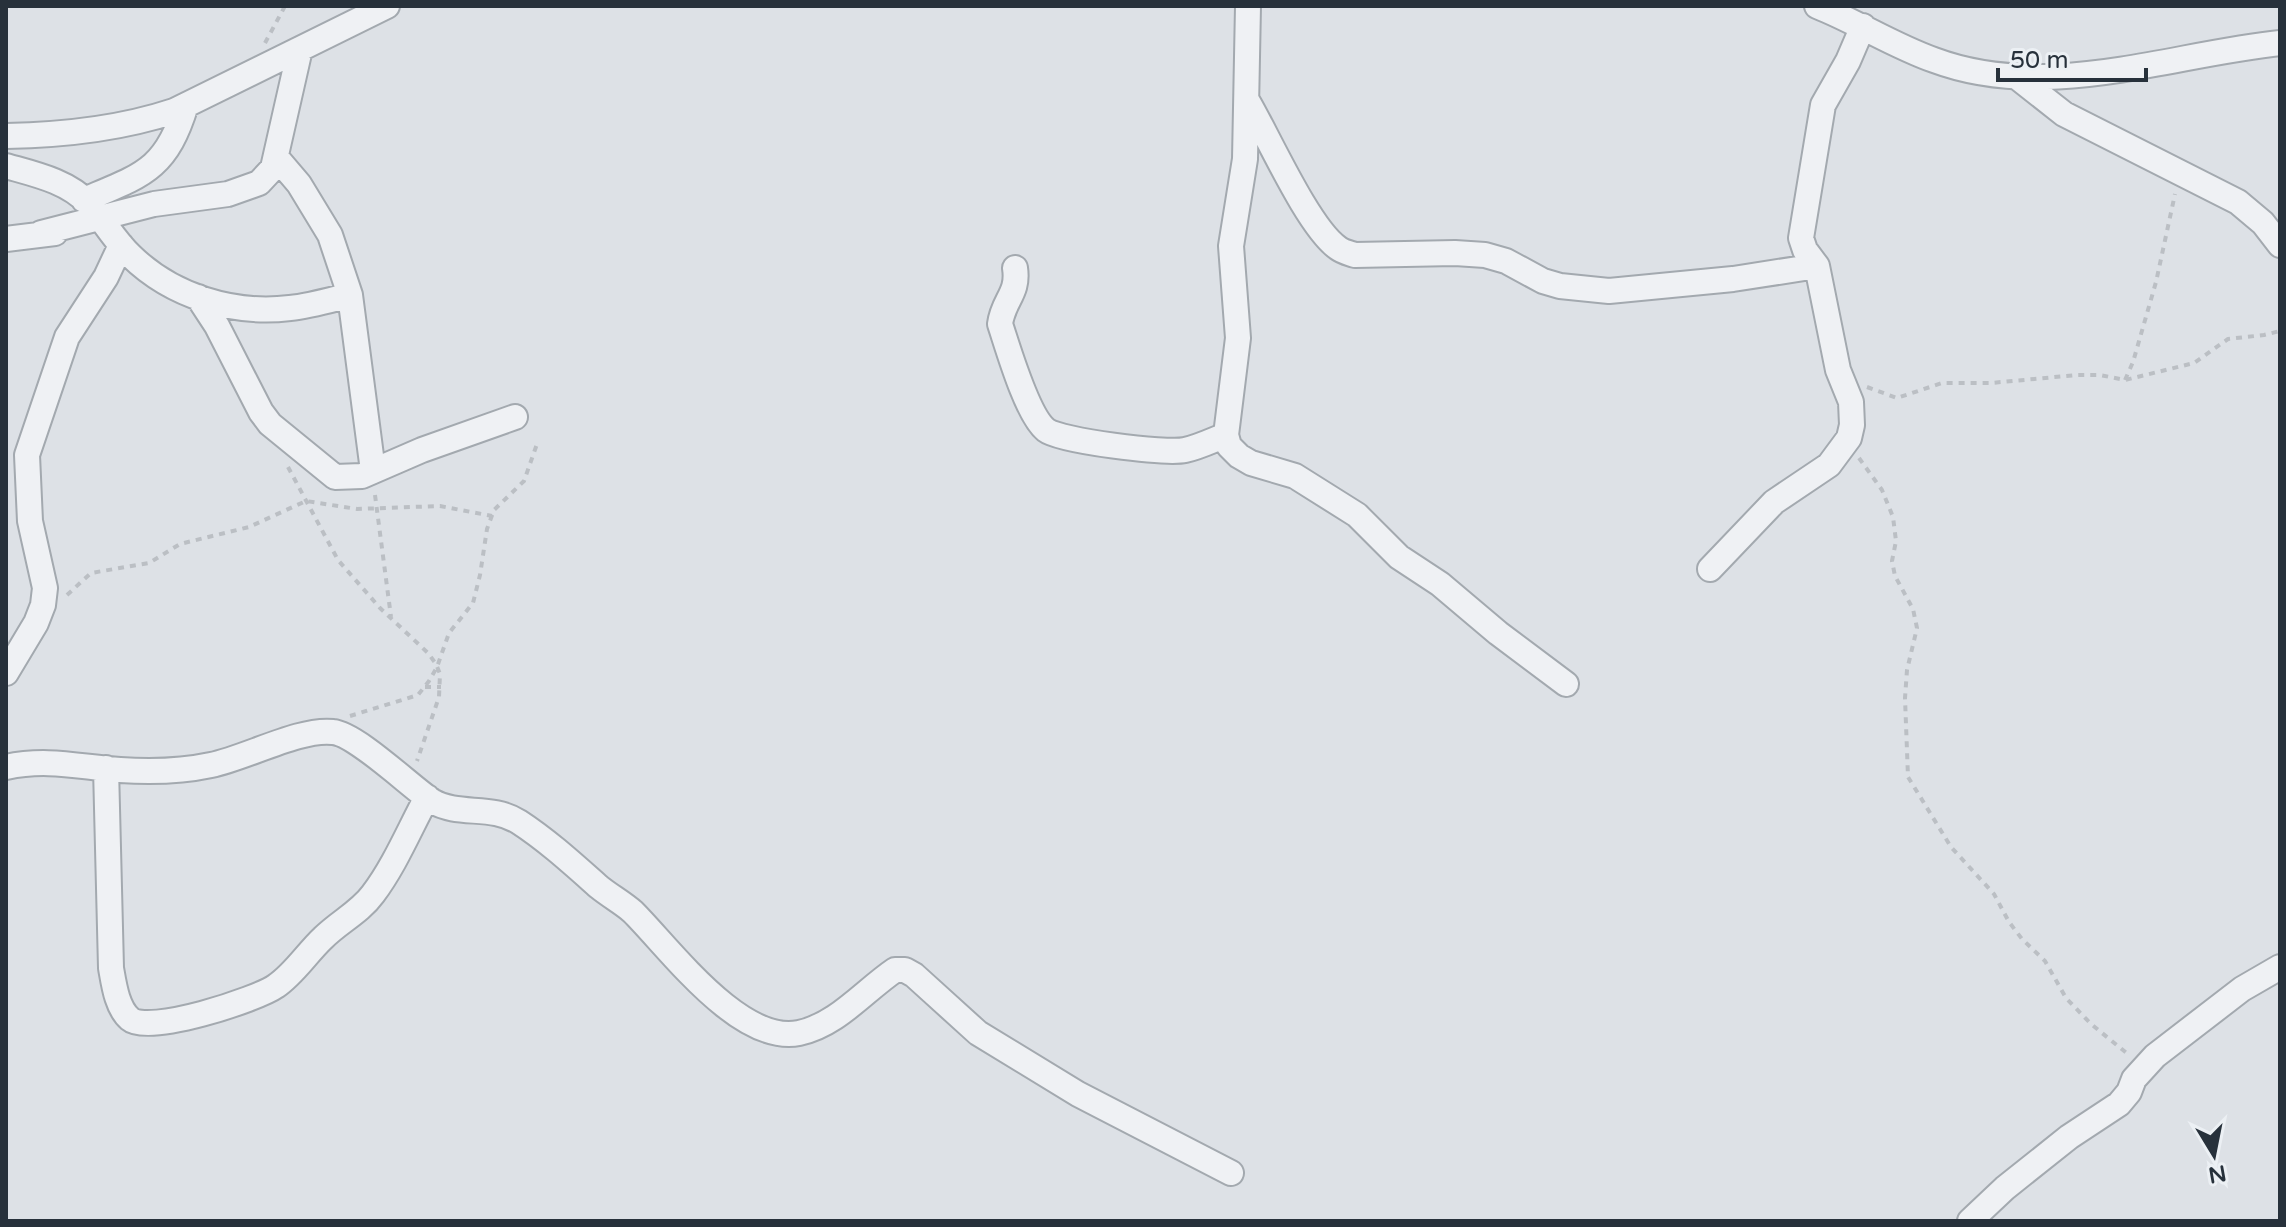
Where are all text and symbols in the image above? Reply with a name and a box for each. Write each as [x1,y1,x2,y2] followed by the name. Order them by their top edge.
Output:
[1998,32,2146,82] scale bar
[2010,46,2068,75] text: 50 m
[2174,1115,2254,1195] north arrow
[2206,1159,2228,1188] text: N

